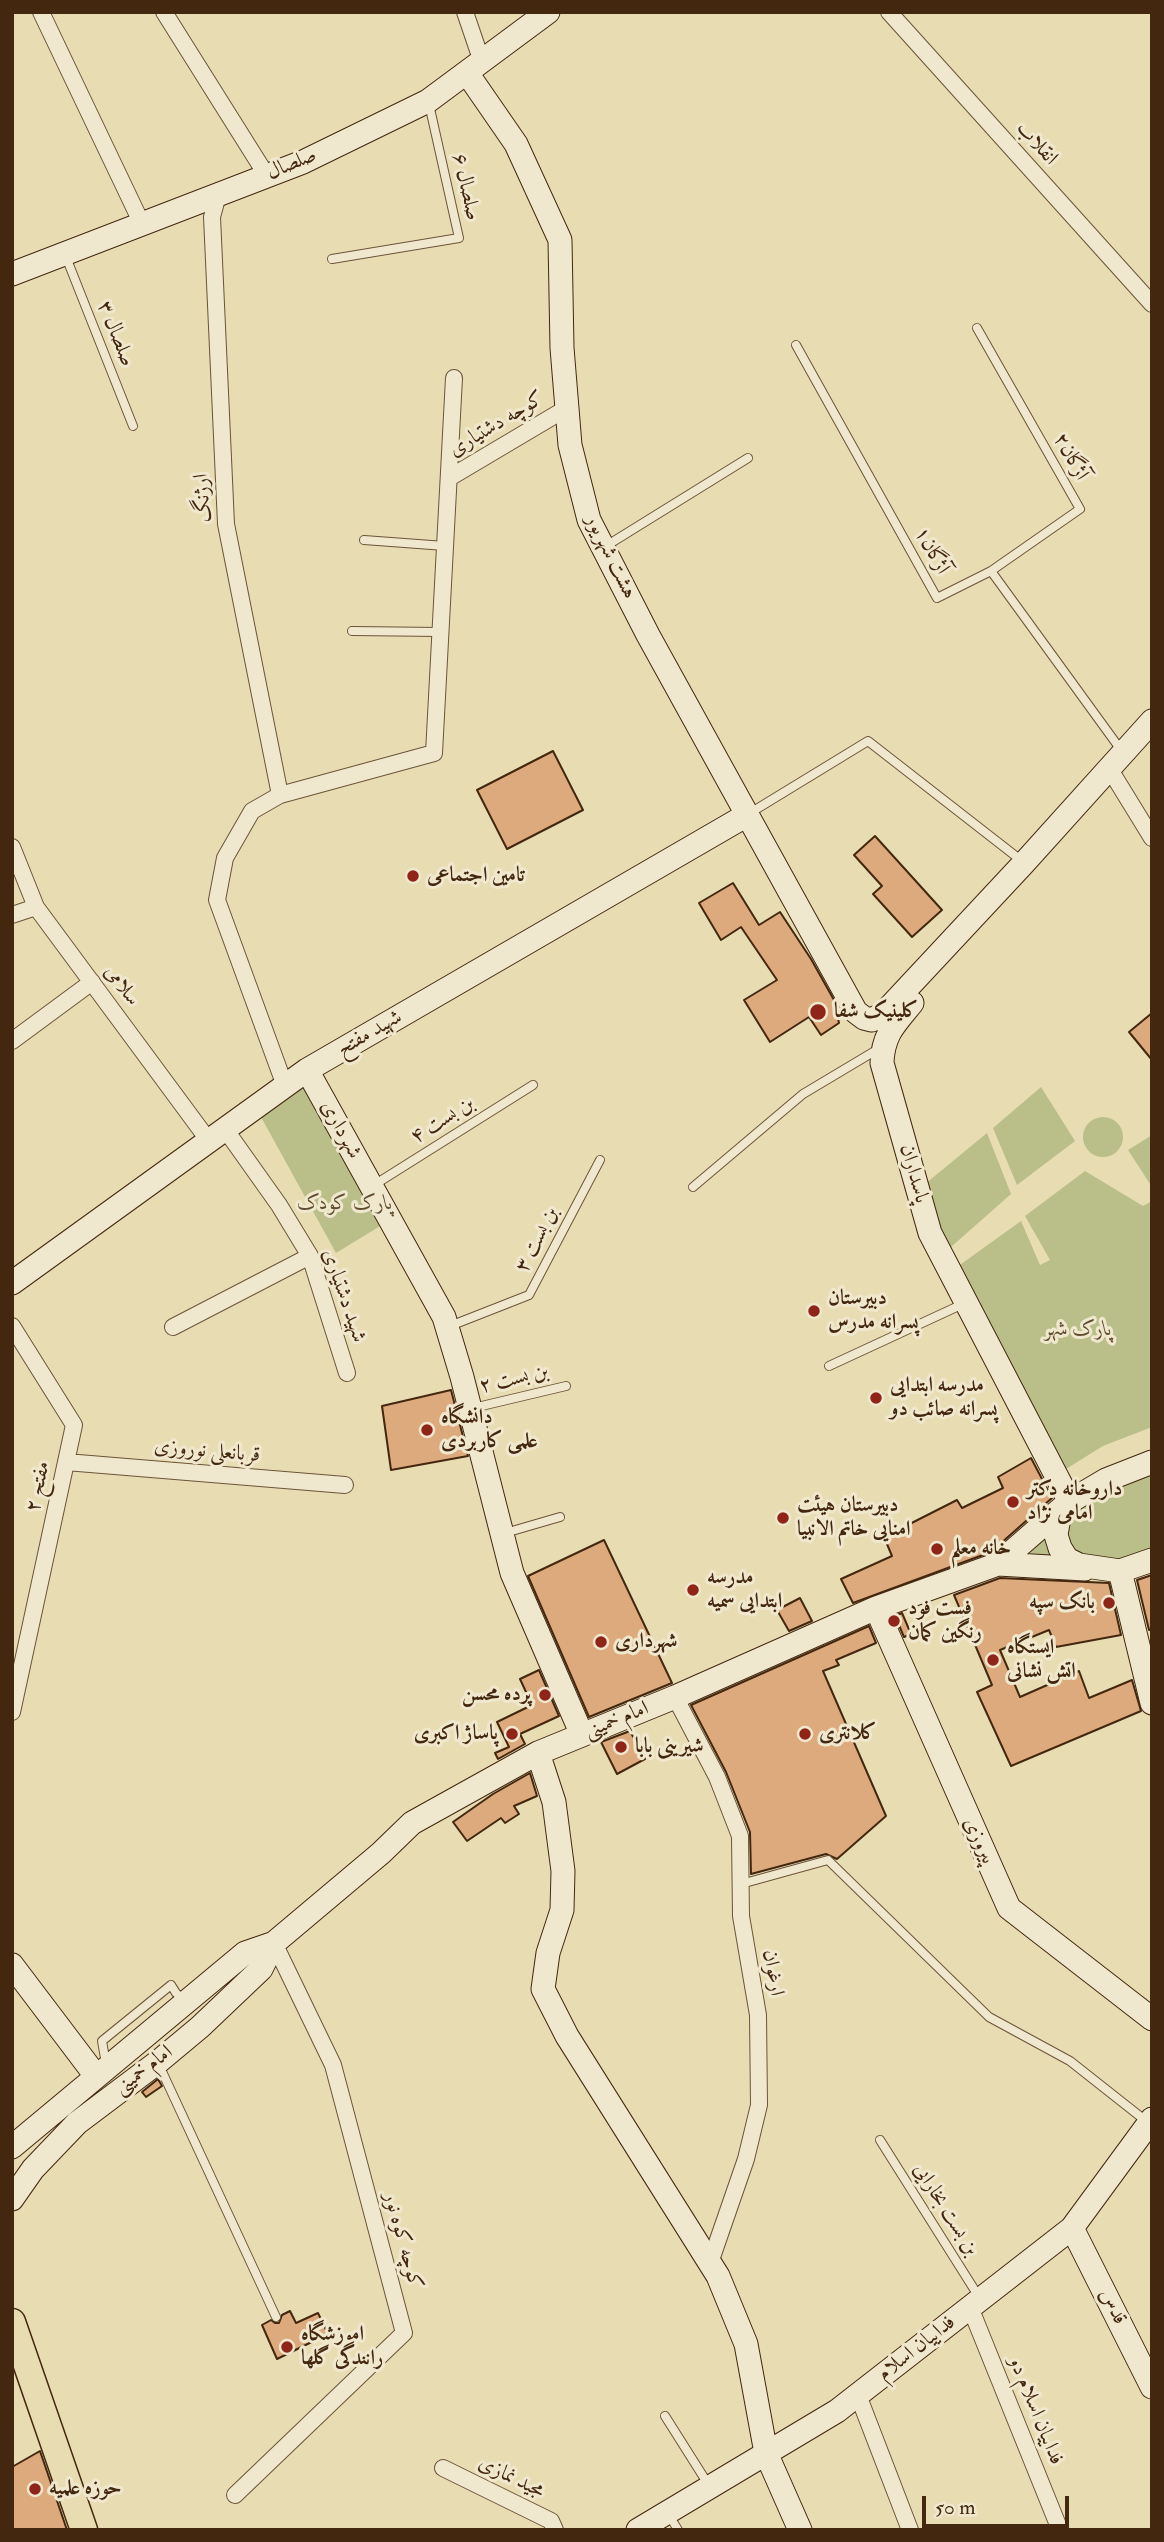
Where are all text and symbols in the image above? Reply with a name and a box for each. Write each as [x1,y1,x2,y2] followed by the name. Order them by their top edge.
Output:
[1010,117,1062,171] street label: انقلاب
[263,143,321,187] street label: صلصال
[445,151,485,223] street label: صلصال ۶
[91,298,139,370] street label: صلصال ۳
[445,387,549,463] street label: کوچه دشتیاری
[1047,429,1093,485] street label: ۲آژگان
[190,473,218,523] street label: ارژنگ
[579,511,641,603] street label: هشت شهریور
[908,523,954,579] street label: ۱آژگان
[427,863,525,889] place label: تامین اجتماعی
[405,868,421,884] marker: تامین اجتماعی
[98,961,144,1011] street label: سلامی
[834,999,919,1025] place label: کلینیک شفا
[808,1002,828,1022] marker: کلینیک شفا
[333,1005,407,1063] street label: شهید مفتح
[407,1092,479,1150] street label: بن بست ۴
[314,1097,366,1163] street label: شهرداری
[893,1142,933,1206] street label: پاسداران
[297,1191,393,1217] park label: پارک کودک
[511,1203,565,1277] street label: بن بست ۳
[315,1246,371,1346] street label: شهید دشتیاری
[828,1286,919,1336] place label: دبیرستان پسرانه مدرس
[806,1303,822,1319] marker: دبیرستان پسرانه مدرس
[1044,1317,1112,1343] park label: پارک شهر
[477,1360,551,1400] street label: بن بست ۲
[890,1373,998,1423] place label: مدرسه ابتدایی پسرانه صائب دو
[868,1390,884,1406] marker: مدرسه ابتدایی پسرانه صائب دو
[441,1405,538,1455] place label: دانشگاه علمی کاربردی
[419,1422,435,1438] marker: دانشگاه علمی کاربردی
[153,1435,261,1469] street label: قربانعلی نوروزی
[21,1459,57,1515] street label: مفتح ۲
[1027,1477,1122,1527] place label: داروخانه دکتر امامی نژاد
[797,1493,911,1543] place label: دبیرستان هیئت امنایی خاتم الانبیا
[1005,1494,1021,1510] marker: داروخانه دکتر امامی نژاد
[775,1510,791,1526] marker: دبیرستان هیئت امنایی خاتم الانبیا
[951,1536,1011,1562] place label: خانه معلم
[929,1541,945,1557] marker: خانه معلم
[707,1565,782,1615] place label: مدرسه ابتدایی سمیه
[685,1582,701,1598] marker: مدرسه ابتدایی سمیه
[1029,1590,1095,1616] place label: بانک سپه
[1101,1595,1117,1611] marker: بانک سپه
[908,1596,982,1646] place label: فست فود رنگین کمان
[886,1613,902,1629] marker: فست فود رنگین کمان
[615,1629,678,1655] place label: شهرداری
[593,1634,609,1650] marker: شهرداری
[1007,1635,1076,1685] place label: ایستگاه اتش نشانی
[985,1652,1001,1668] marker: ایستگاه اتش نشانی
[462,1682,531,1708] place label: پرده محسن
[537,1687,553,1703] marker: پرده محسن
[581,1697,653,1745] street label: امام خمینی
[414,1721,498,1747] place label: پاساژ اکبری
[819,1721,877,1747] place label: کلانتری
[504,1726,520,1742] marker: پاساژ اکبری
[797,1726,813,1742] marker: کلانتری
[635,1734,704,1760] place label: شیرینی بابا
[613,1739,629,1755] marker: شیرینی بابا
[956,1814,1000,1868] street label: پیروزی
[756,1948,788,1998] street label: ارغوان
[110,2041,178,2101] street label: امام خمینی
[907,2159,983,2261] street label: بن بست بخارایی
[377,2190,427,2292] street label: کوچه کوه نور
[1092,2285,1132,2329] street label: قدس
[873,2311,961,2387] street label: فداییان اسلام
[301,2322,383,2372] place label: اموزشگاه رانندگی گلها
[279,2339,295,2355] marker: اموزشگاه رانندگی گلها
[1002,2353,1068,2469] street label: فداییان اسلام دو
[474,2451,548,2505] street label: مجید نمازی
[49,2476,122,2502] place label: حوزه علمیه
[27,2481,43,2497] marker: حوزه علمیه
[926,2482,1073,2526] scale bar
[935,2494,976,2521] text: 50 m

